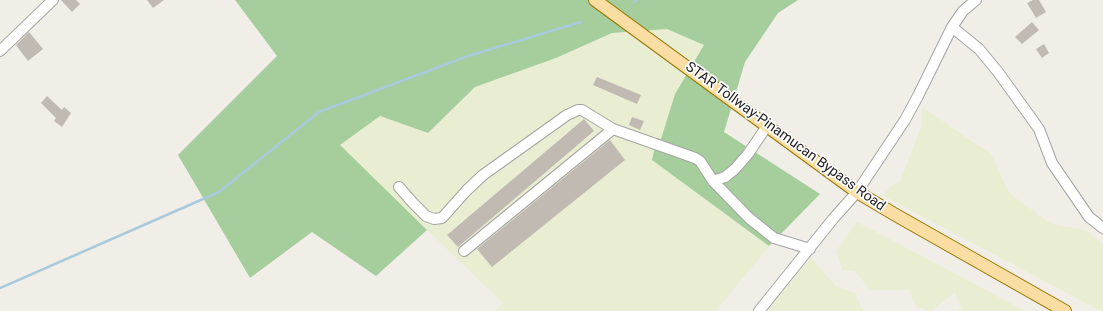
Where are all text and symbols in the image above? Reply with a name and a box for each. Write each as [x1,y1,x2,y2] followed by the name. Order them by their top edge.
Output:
[682,59,888,215] street label: STAR Tollway-Pinamucan Bypass Road

